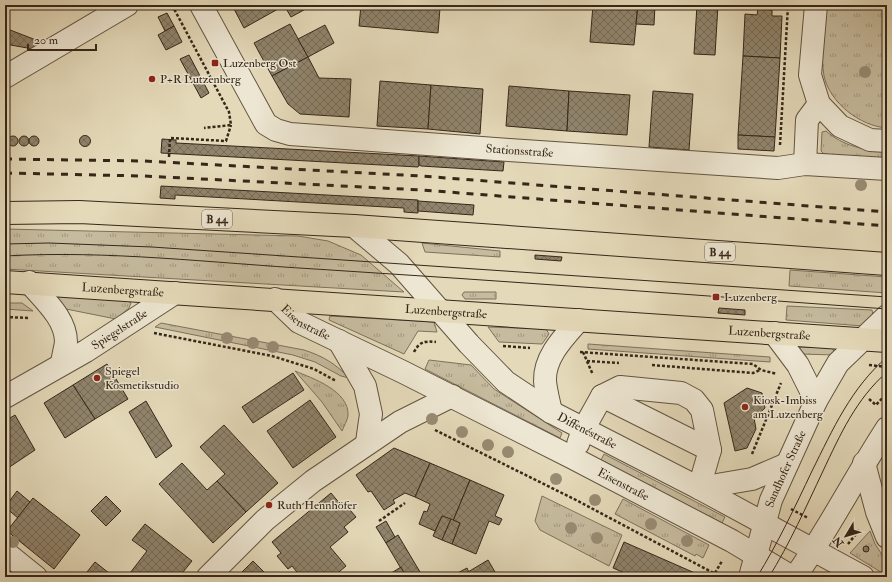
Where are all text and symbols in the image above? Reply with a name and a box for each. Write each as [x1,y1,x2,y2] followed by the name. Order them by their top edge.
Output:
[28,26,96,52] scale bar
[34,33,59,48] text: 20 m
[223,56,297,71] place label: Luzenberg Ost
[210,58,220,68] marker: Luzenberg Ost
[160,72,242,87] place label: P+R Lutzenberg
[147,74,157,84] marker: P+R Lutzenberg
[485,141,554,160] street label: Stationsstraße
[202,210,232,228] road number: B 44
[705,243,735,261] road number: B 44
[81,280,164,300] street label: Luzenbergstraße
[724,290,778,305] place label: Luzenberg
[711,292,721,302] marker: Luzenberg
[278,301,333,343] street label: Eisenstraße
[405,301,487,322] street label: Luzenbergstraße
[89,306,150,353] street label: Spiegelstraße
[728,323,811,343] street label: Luzenbergstraße
[105,364,179,393] place label: Spiegel Kosmetikstudio
[92,373,102,383] marker: Spiegel Kosmetikstudio
[753,393,824,422] place label: Kiosk-Imbiss am Luzenberg
[740,402,750,412] marker: Kiosk-Imbiss am Luzenberg
[555,409,620,452] street label: Diffenéstraße
[762,428,809,509] street label: Sandhofer Straße
[595,465,652,504] street label: Eisenstraße
[277,498,357,513] place label: Ruth Hennhöfer
[264,500,274,510] marker: Ruth Hennhöfer
[826,516,866,556] north arrow
[830,533,847,551] text: N

